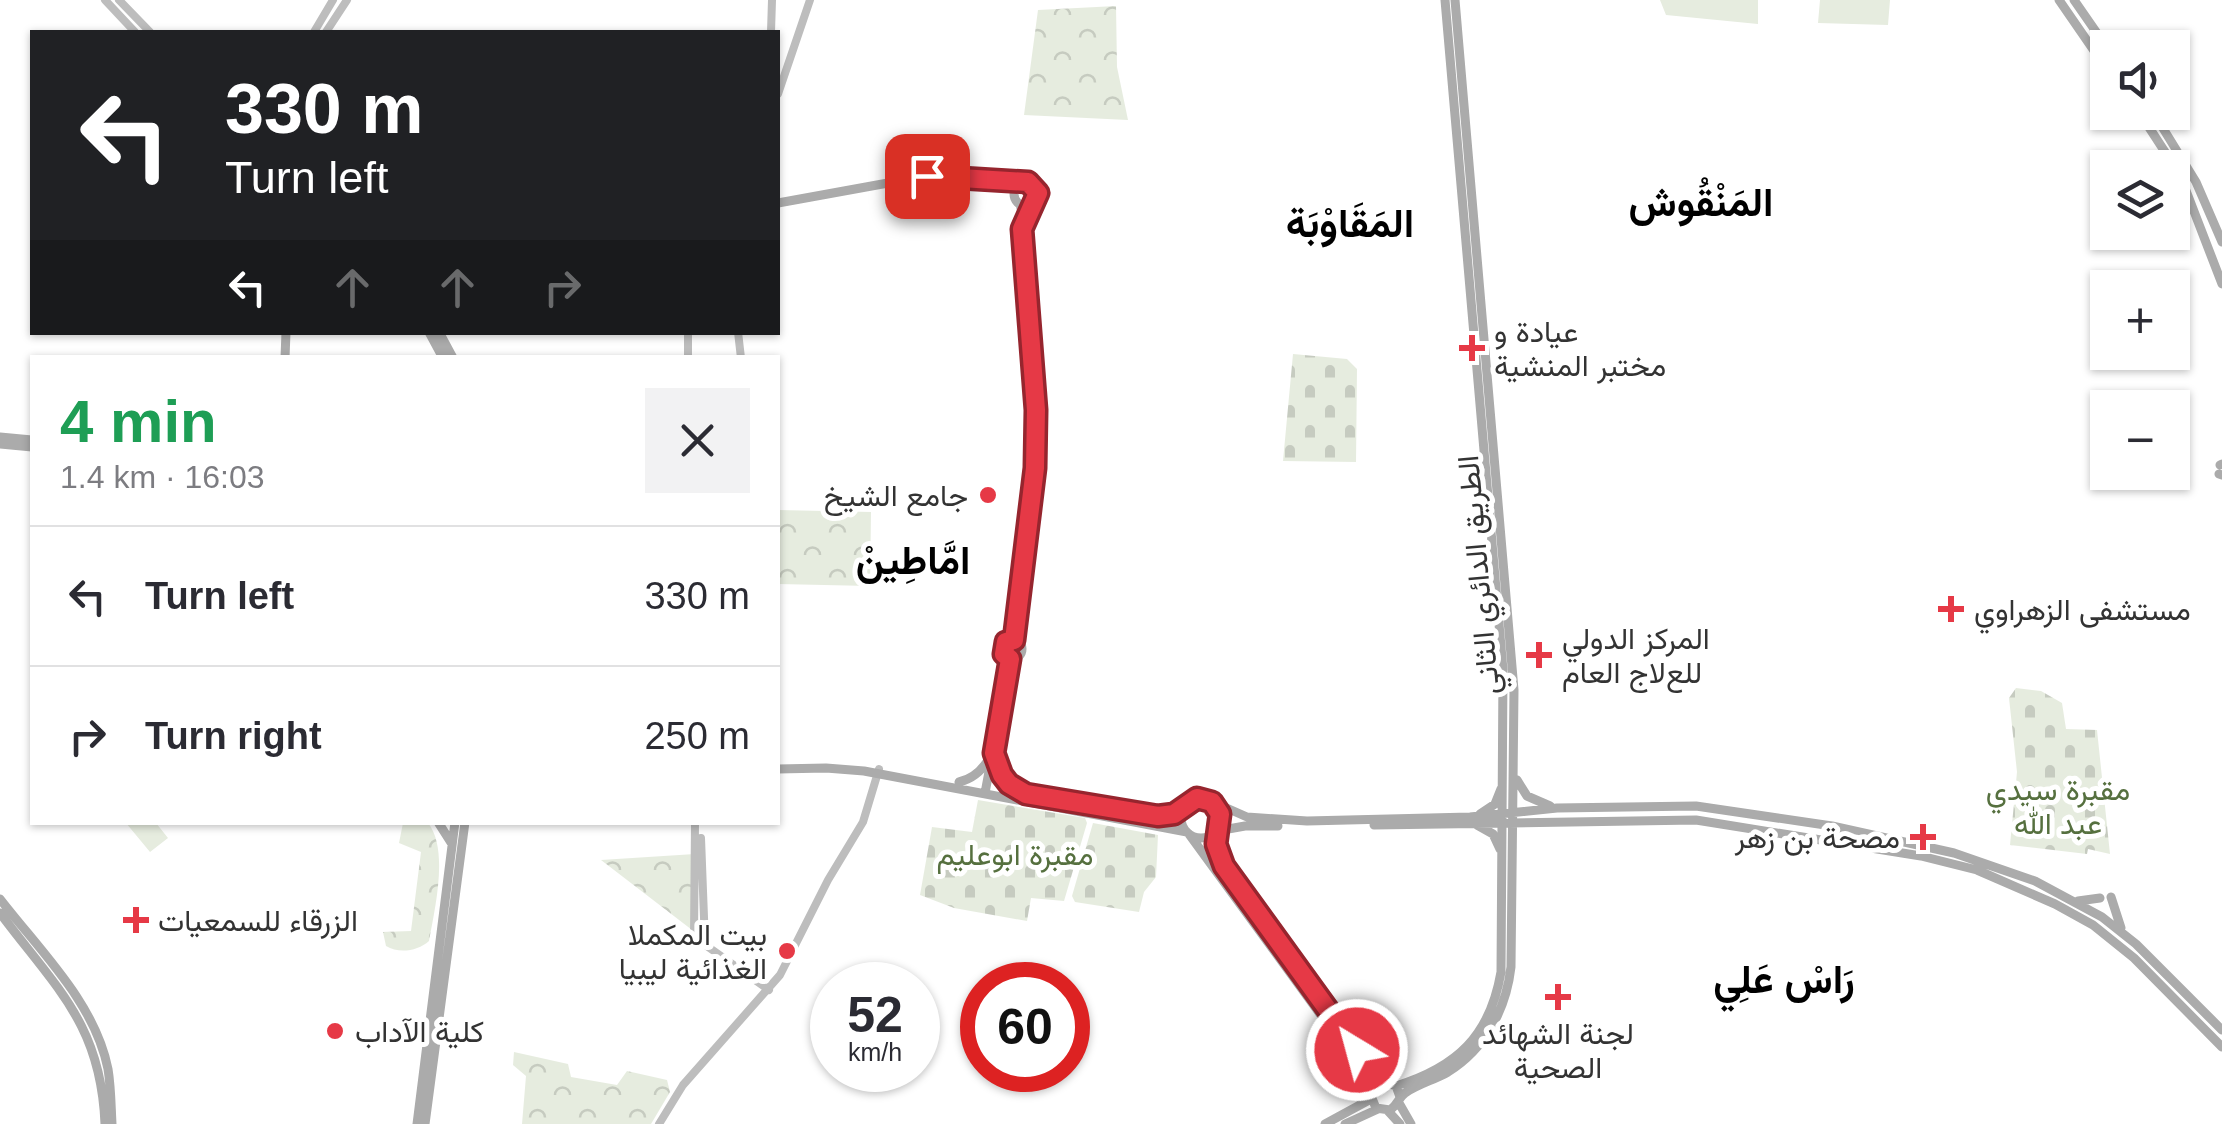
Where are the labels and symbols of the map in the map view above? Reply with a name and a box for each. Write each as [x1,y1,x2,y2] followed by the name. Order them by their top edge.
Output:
[885,134,970,219] pin
[1629,177,1773,227] district label: المَنْقُوش
[1286,201,1414,248] district label: المَقَاوْبَة
[1494,315,1666,384] place label: عيادة و مختبر المنشية
[1459,335,1485,361] marker: عيادة و مختبر المنشية
[1451,453,1513,696] street label: الطريق الدائري الثاني
[824,479,968,516] place label: جامع الشيخ
[977,484,999,506] marker: جامع الشيخ
[856,538,970,585] district label: امَّاطِينْ
[1974,593,2191,634] place label: مستشفى الزهراوي
[1938,596,1964,622] marker: مستشفى الزهراوي
[1562,622,1710,693] place label: المركز الدولي للعﻻج العام
[1526,642,1552,668] marker: المركز الدولي للعﻻج العام
[1986,773,2130,841] park label: مقبرة سيدي عبد الله
[1734,821,1900,856] place label: مصحة بن زهر
[1910,824,1936,850] marker: مصحة بن زهر
[936,838,1094,874] park label: مقبرة ابوعليم
[158,904,358,939] place label: الزرقاء للسمعيات
[123,907,149,933] marker: الزرقاء للسمعيات
[619,918,767,986] place label: بيت المكملا الغذائية ليبيا
[776,940,798,962] marker: بيت المكملا الغذائية ليبيا
[1713,957,1855,1012] district label: رَاسْ عَلِي
[960,962,1090,1092] speed limit sign: 60
[1545,984,1571,1010] marker: لجنة الشهائد الصحية
[1305,998,1409,1102] position arrow
[355,1015,484,1049] place label: كلية الآداب
[1482,1017,1634,1085] place label: لجنة الشهائد الصحية
[324,1020,346,1042] marker: كلية الآداب

